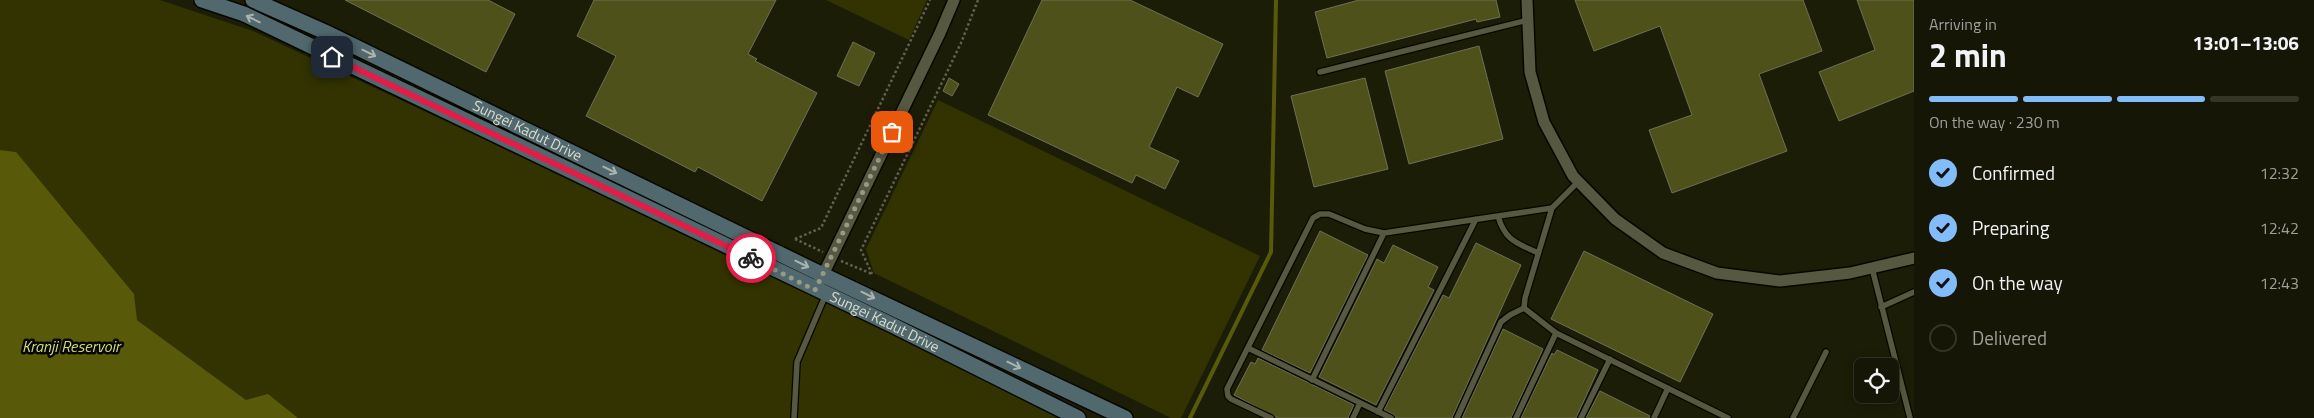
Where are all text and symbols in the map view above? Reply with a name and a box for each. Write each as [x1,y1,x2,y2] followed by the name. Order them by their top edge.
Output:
[1929,12,1997,36] text: Arriving in
[246,14,261,23] one-way arrow
[2192,28,2299,57] text: 13:01–13:06
[1929,31,2007,79] text: 2 min
[311,36,353,78] pin
[318,43,346,71] icon: home
[361,49,376,58] one-way arrow
[469,94,586,167] street label: Sungei Kadut Drive
[1929,110,2060,134] text: On the way · 230 m
[871,111,913,153] pin
[878,118,906,146] icon: bag
[1972,158,2055,187] text: Confirmed
[1929,159,1957,187] icon: check
[2260,161,2299,185] text: 12:32
[602,165,617,175] one-way arrow
[1972,213,2049,242] text: Preparing
[1929,214,1957,242] icon: check
[2260,216,2299,240] text: 12:42
[726,233,776,283] courier
[737,244,765,272] icon: bike
[794,260,809,269] one-way arrow
[1972,268,2063,297] text: On the way
[1929,269,1957,297] icon: check
[2260,271,2299,295] text: 12:43
[826,285,944,358] street label: Sungei Kadut Drive
[860,291,875,300] one-way arrow
[1972,323,2047,352] text: Delivered
[22,334,122,358] water label: Kranji Reservoir
[1854,358,1899,403] map controls
[1854,358,1899,403] button: locate
[1006,361,1021,370] one-way arrow

